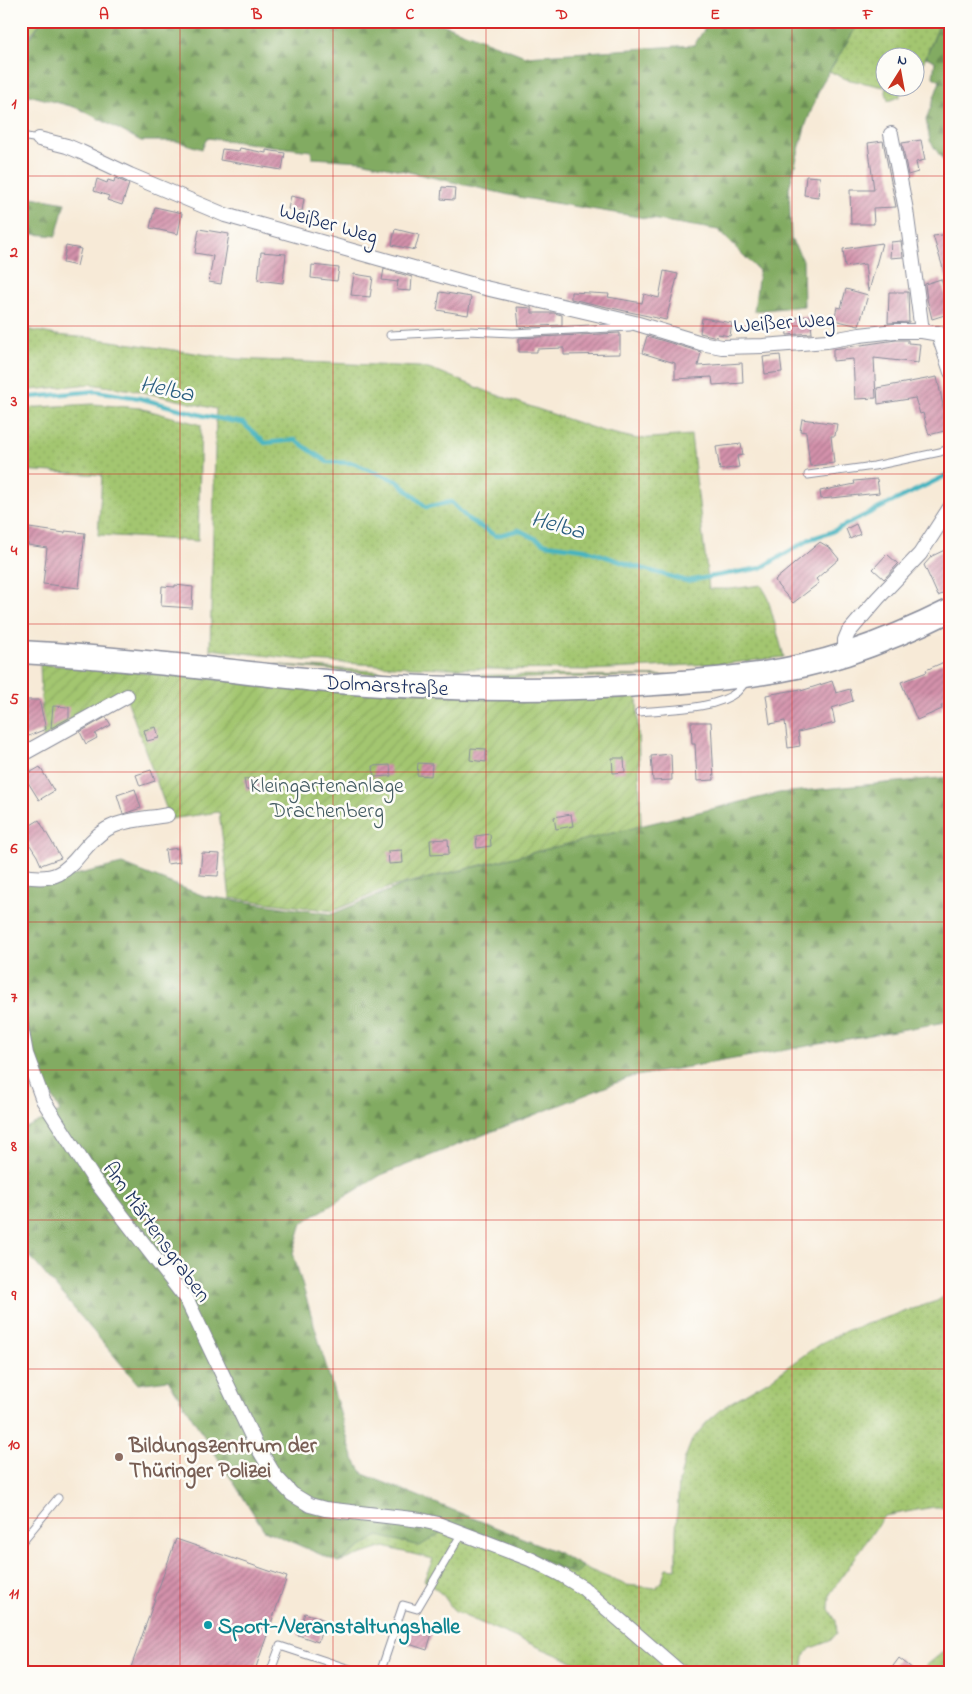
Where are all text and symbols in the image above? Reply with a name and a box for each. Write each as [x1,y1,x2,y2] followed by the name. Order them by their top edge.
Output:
[99,3,109,27] text: A
[251,3,263,27] text: B
[406,3,415,27] text: C
[555,3,568,27] text: D
[710,3,720,27] text: E
[862,3,874,27] text: F
[874,48,924,98] north arrow
[896,50,909,72] text: N
[11,92,17,116] text: 1
[275,196,381,255] street label: Weißer Weg
[9,241,18,265] text: 2
[733,304,836,344] street label: Weißer Weg
[136,368,198,413] water label: Helba
[10,390,18,414] text: 3
[527,502,589,551] water label: Helba
[10,539,18,563] text: 4
[322,668,449,706] street label: Dolmarstraße
[9,688,19,712] text: 5
[250,771,404,829] park label: Kleingartenanlage Drachenberg
[9,837,18,861] text: 6
[11,986,18,1010] text: 7
[10,1135,17,1159] text: 8
[93,1156,218,1311] street label: Am Märtensgraben
[11,1284,17,1308] text: 9
[128,1431,318,1489] place label: Bildungszentrum der Thüringer Polizei
[8,1433,20,1457] text: 10
[113,1451,125,1463] marker: Bildungszentrum der Thüringer Polizei
[9,1582,20,1606] text: 11
[218,1612,461,1645] place label: Sport-/Veranstaltungshalle
[202,1619,214,1631] marker: Sport-/Veranstaltungshalle

